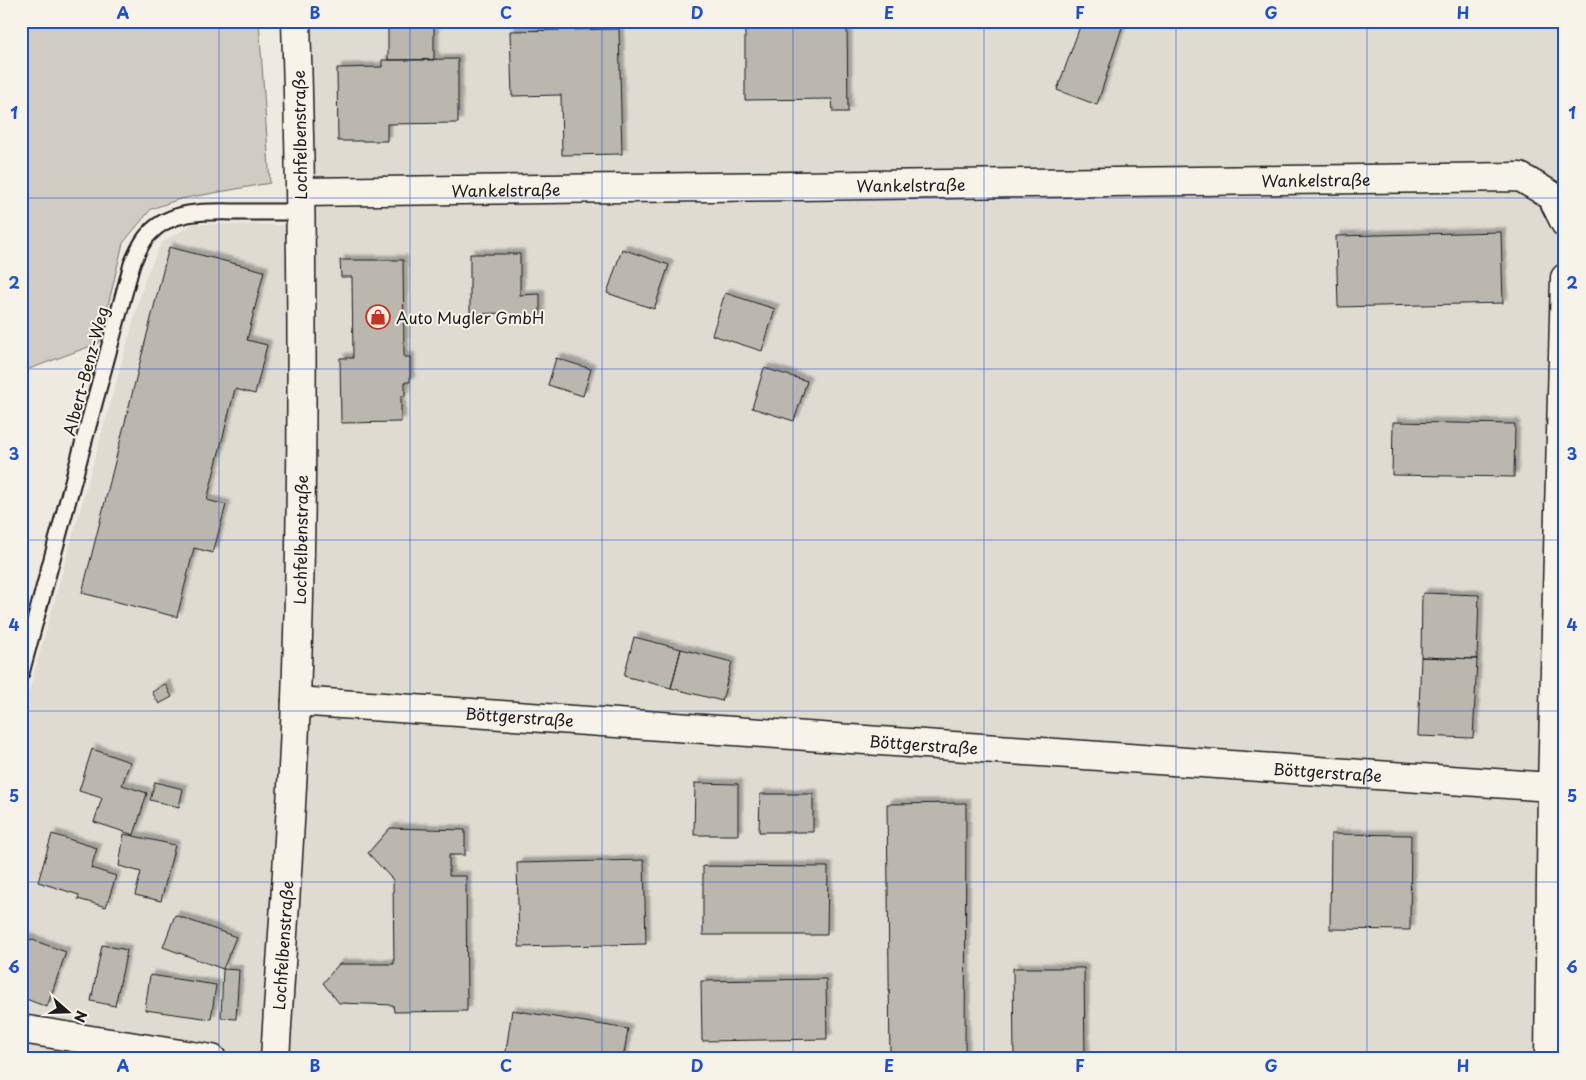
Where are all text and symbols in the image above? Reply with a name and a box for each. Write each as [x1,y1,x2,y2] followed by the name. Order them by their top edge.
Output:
[117,0,130,24] text: A
[310,0,321,24] text: B
[500,0,512,24] text: C
[691,0,703,24] text: D
[884,0,894,24] text: E
[1075,0,1085,24] text: F
[1264,0,1278,24] text: G
[1457,0,1469,24] text: H
[286,70,312,200] street label: Lochfelbenstraße
[10,100,18,124] text: 1
[1568,100,1576,124] text: 1
[1261,167,1371,192] street label: Wankelstraße
[856,172,966,197] street label: Wankelstraße
[451,177,561,202] street label: Wankelstraße
[8,270,20,294] text: 2
[1566,270,1578,294] text: 2
[56,304,114,438] street label: Albert-Benz-Weg
[365,304,391,330] shop icon: Auto Mugler GmbH
[396,305,544,329] place label: Auto Mugler GmbH
[9,441,19,465] text: 3
[1567,441,1577,465] text: 3
[287,475,313,605] street label: Lochfelbenstraße
[9,612,20,636] text: 4
[1567,612,1578,636] text: 4
[464,701,575,732] street label: Böttgerstraße
[868,728,979,760] street label: Böttgerstraße
[1272,756,1383,787] street label: Böttgerstraße
[9,783,19,807] text: 5
[1567,783,1577,807] text: 5
[266,880,299,1011] street label: Lochfelbenstraße
[8,954,20,978] text: 6
[1566,954,1578,978] text: 6
[42,988,92,1038] north arrow
[69,1008,92,1025] text: N
[117,1053,130,1077] text: A
[310,1053,321,1077] text: B
[500,1053,512,1077] text: C
[691,1053,703,1077] text: D
[884,1053,894,1077] text: E
[1075,1053,1085,1077] text: F
[1264,1053,1278,1077] text: G
[1457,1053,1469,1077] text: H

